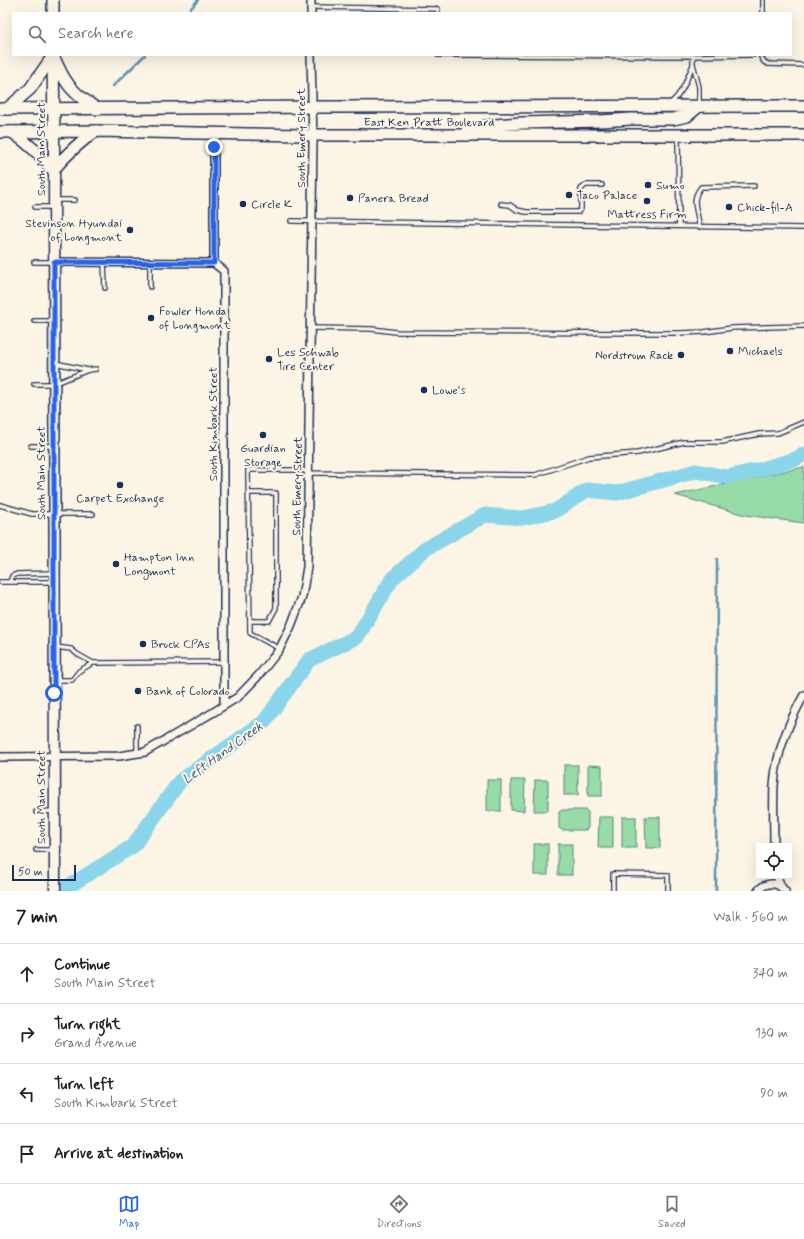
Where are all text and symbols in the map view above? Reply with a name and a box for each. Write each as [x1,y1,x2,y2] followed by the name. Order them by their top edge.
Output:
[12,12,792,56] search box
[26,23,48,45] icon: search
[58,24,134,44] text: Search here
[294,88,310,188] street label: South Emery Street
[34,102,50,196] street label: South Main Street
[364,115,494,131] street label: East Ken Pratt Boulevard
[205,138,223,156] route end
[656,178,685,194] place label: Sumo
[643,180,653,190] marker: Sumo
[577,188,637,204] place label: Taco Palace
[564,190,574,200] marker: Taco Palace
[358,191,429,207] place label: Panera Bread
[345,193,355,203] marker: Panera Bread
[642,196,652,206] marker: Mattress Firm
[251,197,292,213] place label: Circle K
[238,199,248,209] marker: Circle K
[737,200,793,216] place label: Chick-fil-A
[724,202,734,212] marker: Chick-fil-A
[607,207,687,223] place label: Mattress Firm
[25,216,122,246] place label: Stevinson Hyundai of Longmont
[125,225,135,235] marker: Stevinson Hyundai of Longmont
[159,304,230,334] place label: Fowler Honda of Longmont
[146,313,156,323] marker: Fowler Honda of Longmont
[738,344,783,360] place label: Michaels
[277,345,339,375] place label: Les Schwab Tire Center
[725,346,735,356] marker: Michaels
[595,348,673,364] place label: Nordstrom Rack
[676,350,686,360] marker: Nordstrom Rack
[264,354,274,364] marker: Les Schwab Tire Center
[206,367,222,481] street label: South Kimbark Street
[432,383,466,399] place label: Lowe's
[419,385,429,395] marker: Lowe's
[34,426,50,520] street label: South Main Street
[258,430,268,440] marker: Guardian Storage
[289,436,307,536] street label: South Emery Street
[240,441,286,471] place label: Guardian Storage
[115,480,125,490] marker: Carpet Exchange
[76,491,164,508] place label: Carpet Exchange
[124,550,194,580] place label: Hampton Inn Longmont
[111,559,121,569] marker: Hampton Inn Longmont
[151,637,210,653] place label: Brock CPAs
[138,639,148,649] marker: Brock CPAs
[45,684,63,702] route start
[146,684,230,700] place label: Bank of Colorado
[133,686,143,696] marker: Bank of Colorado
[179,718,267,788] water label: Left Hand Creek
[34,750,50,844] street label: South Main Street
[756,843,792,879] map controls
[756,843,792,879] button: locate
[12,863,76,882] scale bar
[18,865,43,879] text: 50 m
[16,906,58,928] text: 7 min
[713,909,788,926] text: Walk · 560 m
[54,955,110,975] text: Continue
[16,963,38,985] icon: ahead
[753,965,788,982] text: 340 m
[54,975,156,992] text: South Main Street
[54,1015,121,1035] text: Turn right
[16,1023,38,1045] icon: right
[755,1025,788,1042] text: 130 m
[54,1035,137,1052] text: Grand Avenue
[54,1075,114,1095] text: Turn left
[16,1083,38,1105] icon: left
[760,1085,788,1102] text: 90 m
[54,1095,178,1112] text: South Kimbark Street
[16,1143,38,1165] icon: arrive
[54,1144,183,1164] text: Arrive at destination
[118,1193,140,1231] tab: Map
[376,1193,422,1231] tab: Directions
[658,1193,686,1231] tab: Saved

